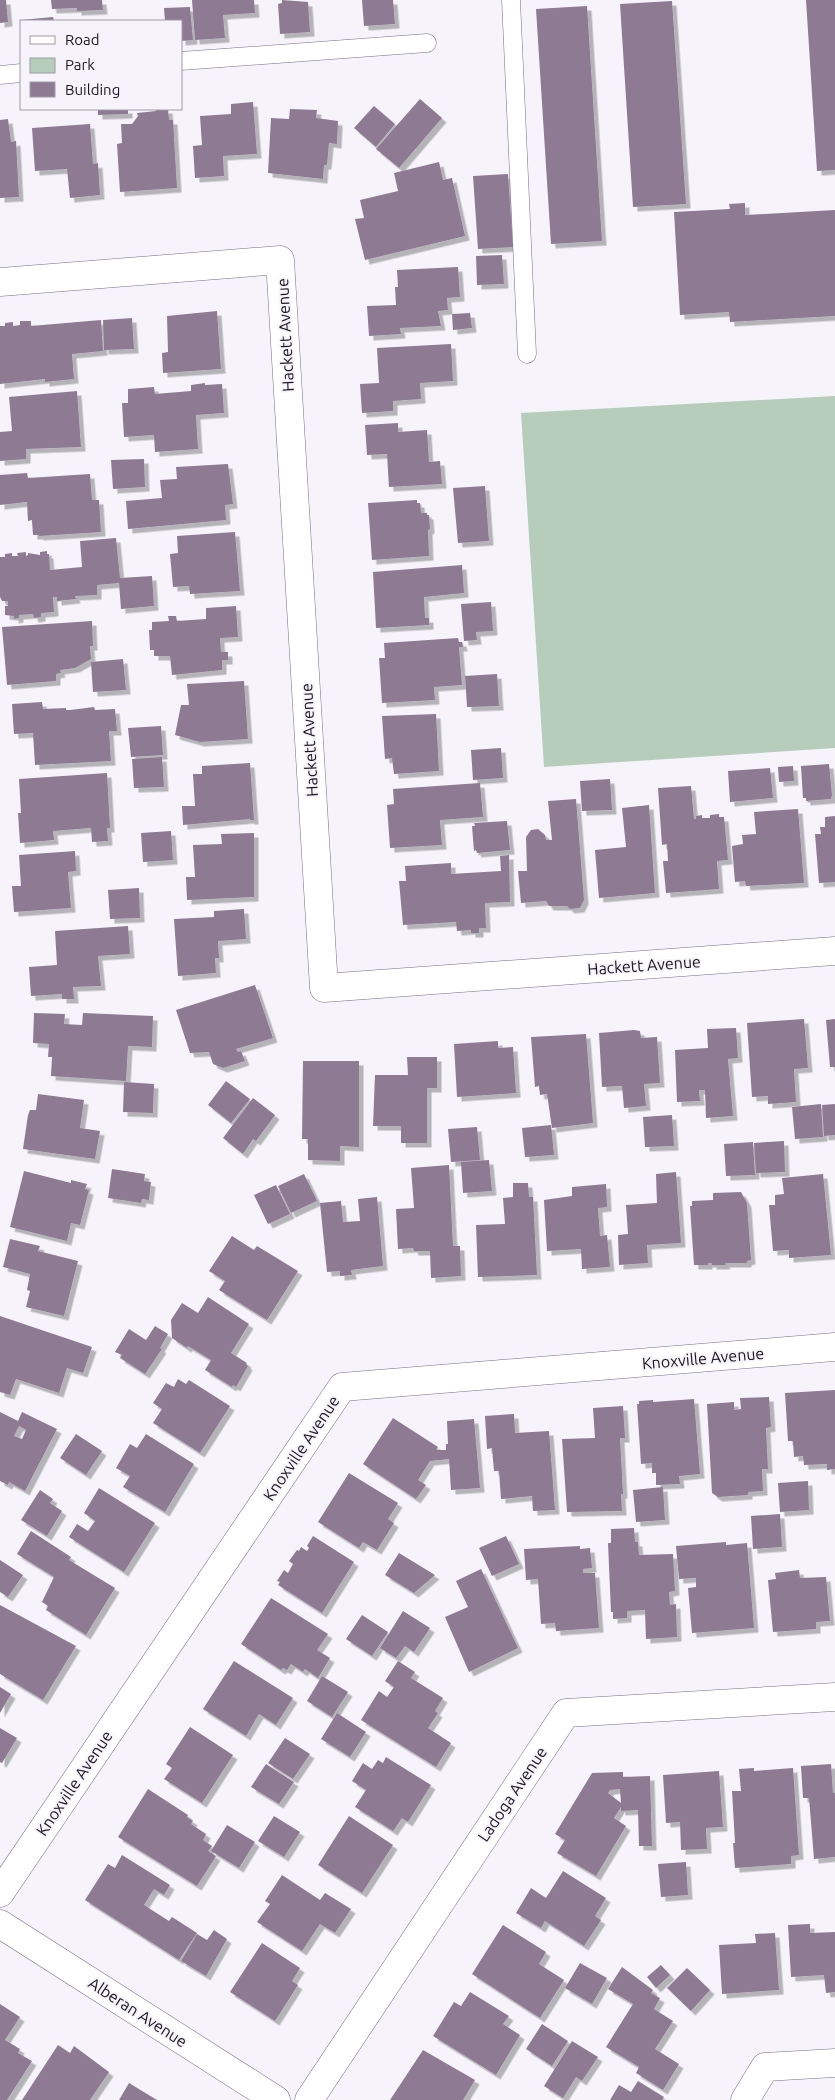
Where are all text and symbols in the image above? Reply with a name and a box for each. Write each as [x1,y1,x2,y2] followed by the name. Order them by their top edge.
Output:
[20,20,182,110] legend
[65,31,100,48] text: Road
[65,56,95,73] text: Park
[65,81,120,98] text: Building
[273,278,297,392] street label: Hackett Avenue
[297,683,321,797] street label: Hackett Avenue
[587,952,701,978] street label: Hackett Avenue
[641,1344,765,1372] street label: Knoxville Avenue
[259,1392,343,1504] street label: Knoxville Avenue
[32,1727,116,1839] street label: Knoxville Avenue
[474,1743,550,1845] street label: Ladoga Avenue
[85,1973,191,2051] street label: Alberan Avenue

